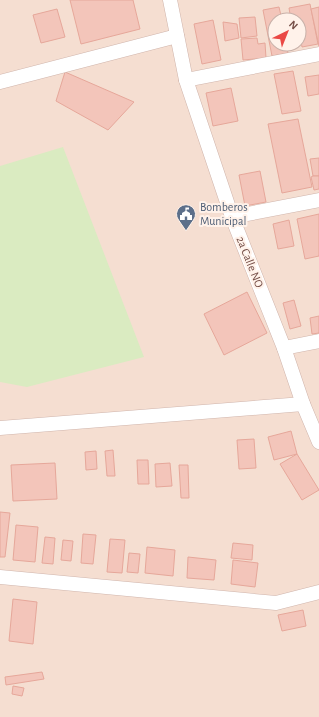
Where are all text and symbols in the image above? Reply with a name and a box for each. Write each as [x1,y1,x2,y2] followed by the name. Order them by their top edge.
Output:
[267,12,307,52] north arrow
[287,18,300,32] text: N
[200,201,248,227] place label: Bomberos Municipal
[175,203,197,231] public building icon: Bomberos Municipal
[234,235,266,290] street label: 2a Calle NO

